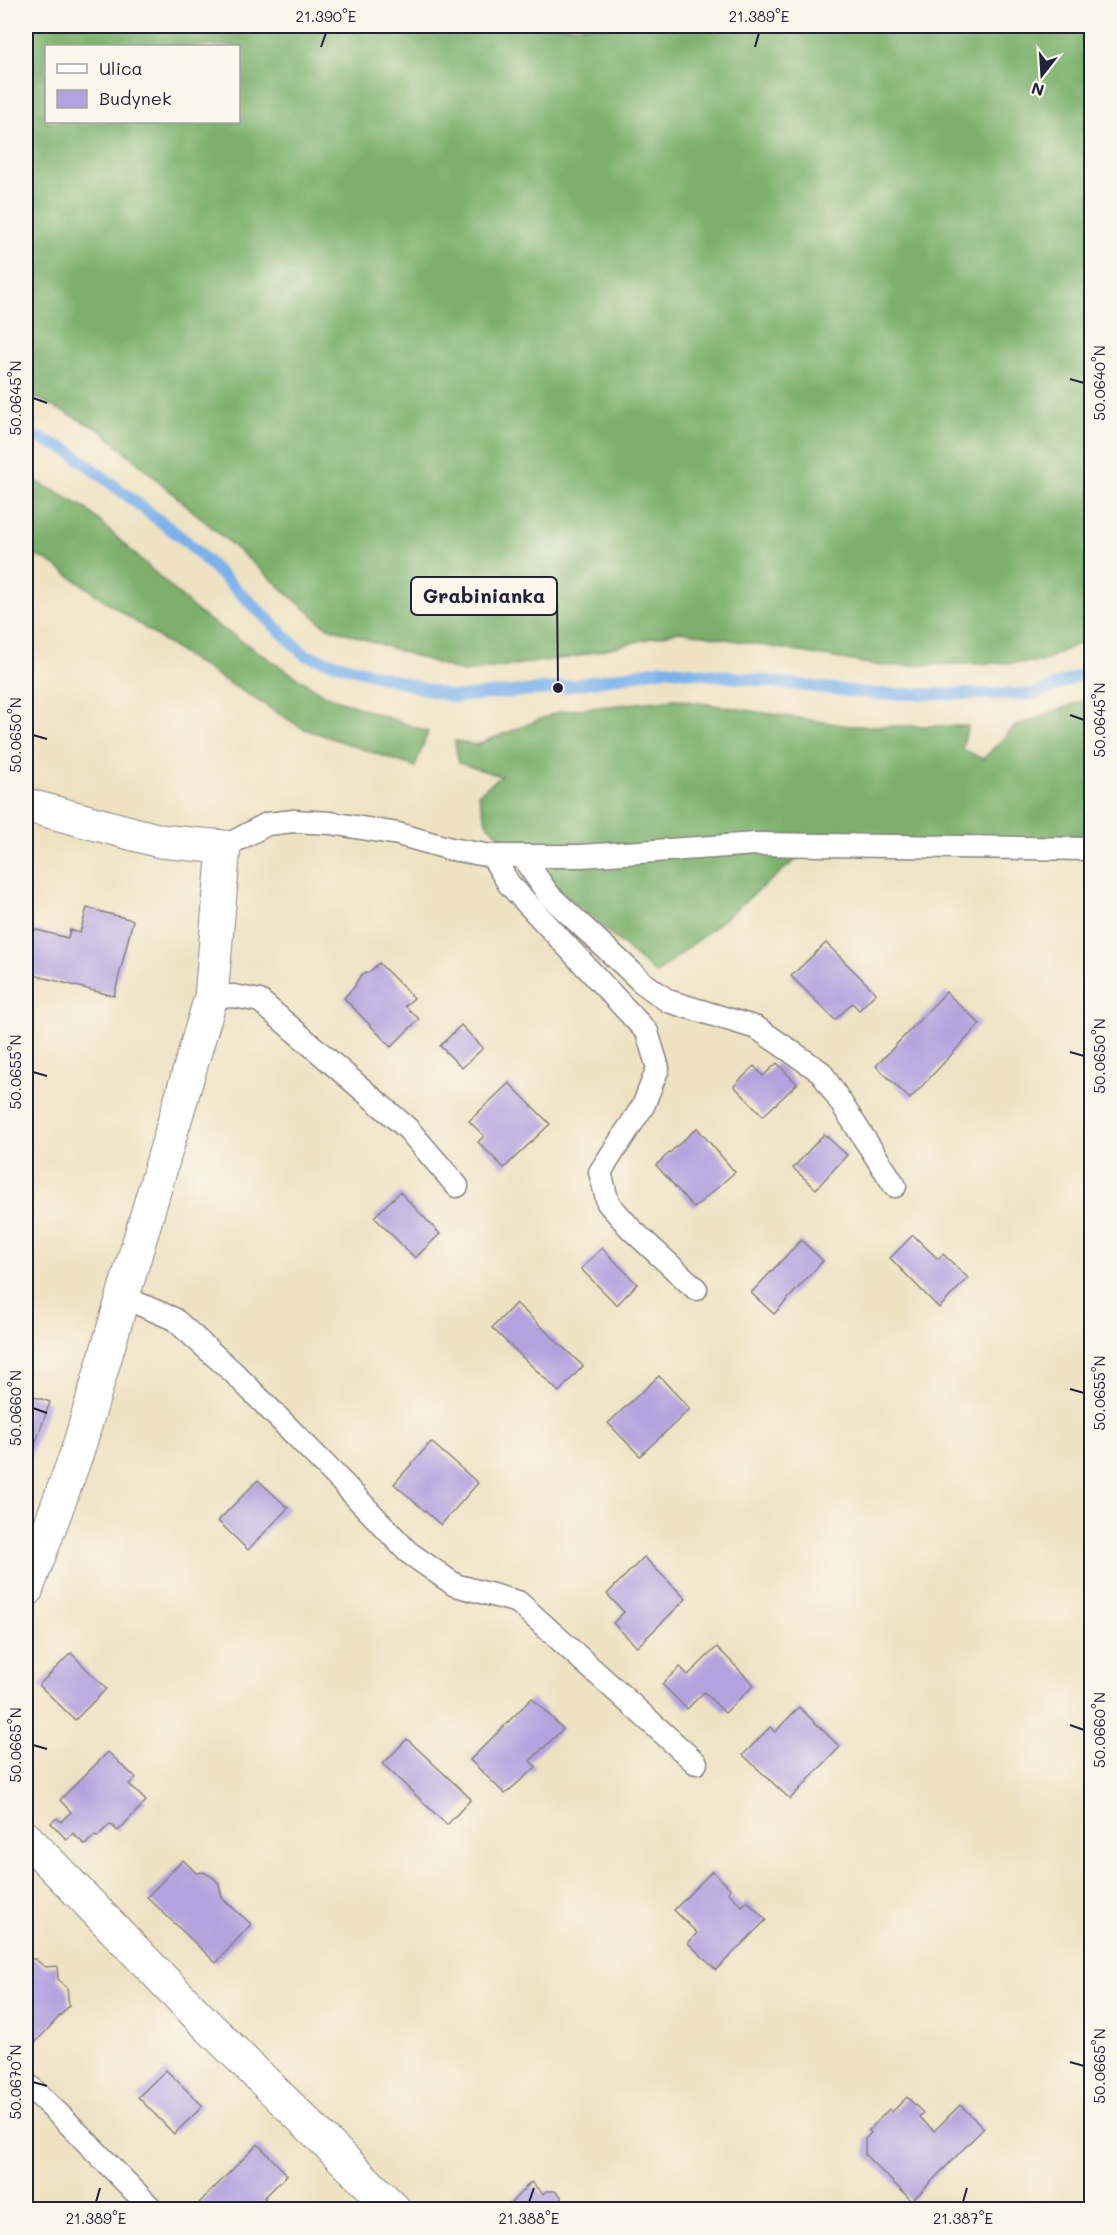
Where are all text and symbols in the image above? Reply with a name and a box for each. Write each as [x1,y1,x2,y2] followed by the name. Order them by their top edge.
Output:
[296,6,357,26] text: 21.390°E
[729,6,790,26] text: 21.389°E
[45,45,240,123] legend
[1012,45,1072,105] north arrow
[99,56,143,80] text: Ulica
[1029,78,1046,102] text: N
[99,86,172,110] text: Budynek
[1089,345,1109,421] text: 50.0640°N
[5,360,25,436] text: 50.0645°N
[411,577,557,615] callout: Grabinianka
[423,582,545,608] text: Grabinianka
[1089,682,1109,758] text: 50.0645°N
[5,697,25,773] text: 50.0650°N
[1089,1018,1109,1094] text: 50.0650°N
[5,1034,25,1110] text: 50.0655°N
[1089,1355,1109,1431] text: 50.0655°N
[5,1370,25,1446] text: 50.0660°N
[1089,1692,1109,1768] text: 50.0660°N
[5,1707,25,1783] text: 50.0665°N
[1089,2028,1109,2104] text: 50.0665°N
[5,2044,25,2120] text: 50.0670°N
[66,2208,127,2228] text: 21.389°E
[499,2208,560,2228] text: 21.388°E
[933,2208,993,2228] text: 21.387°E

